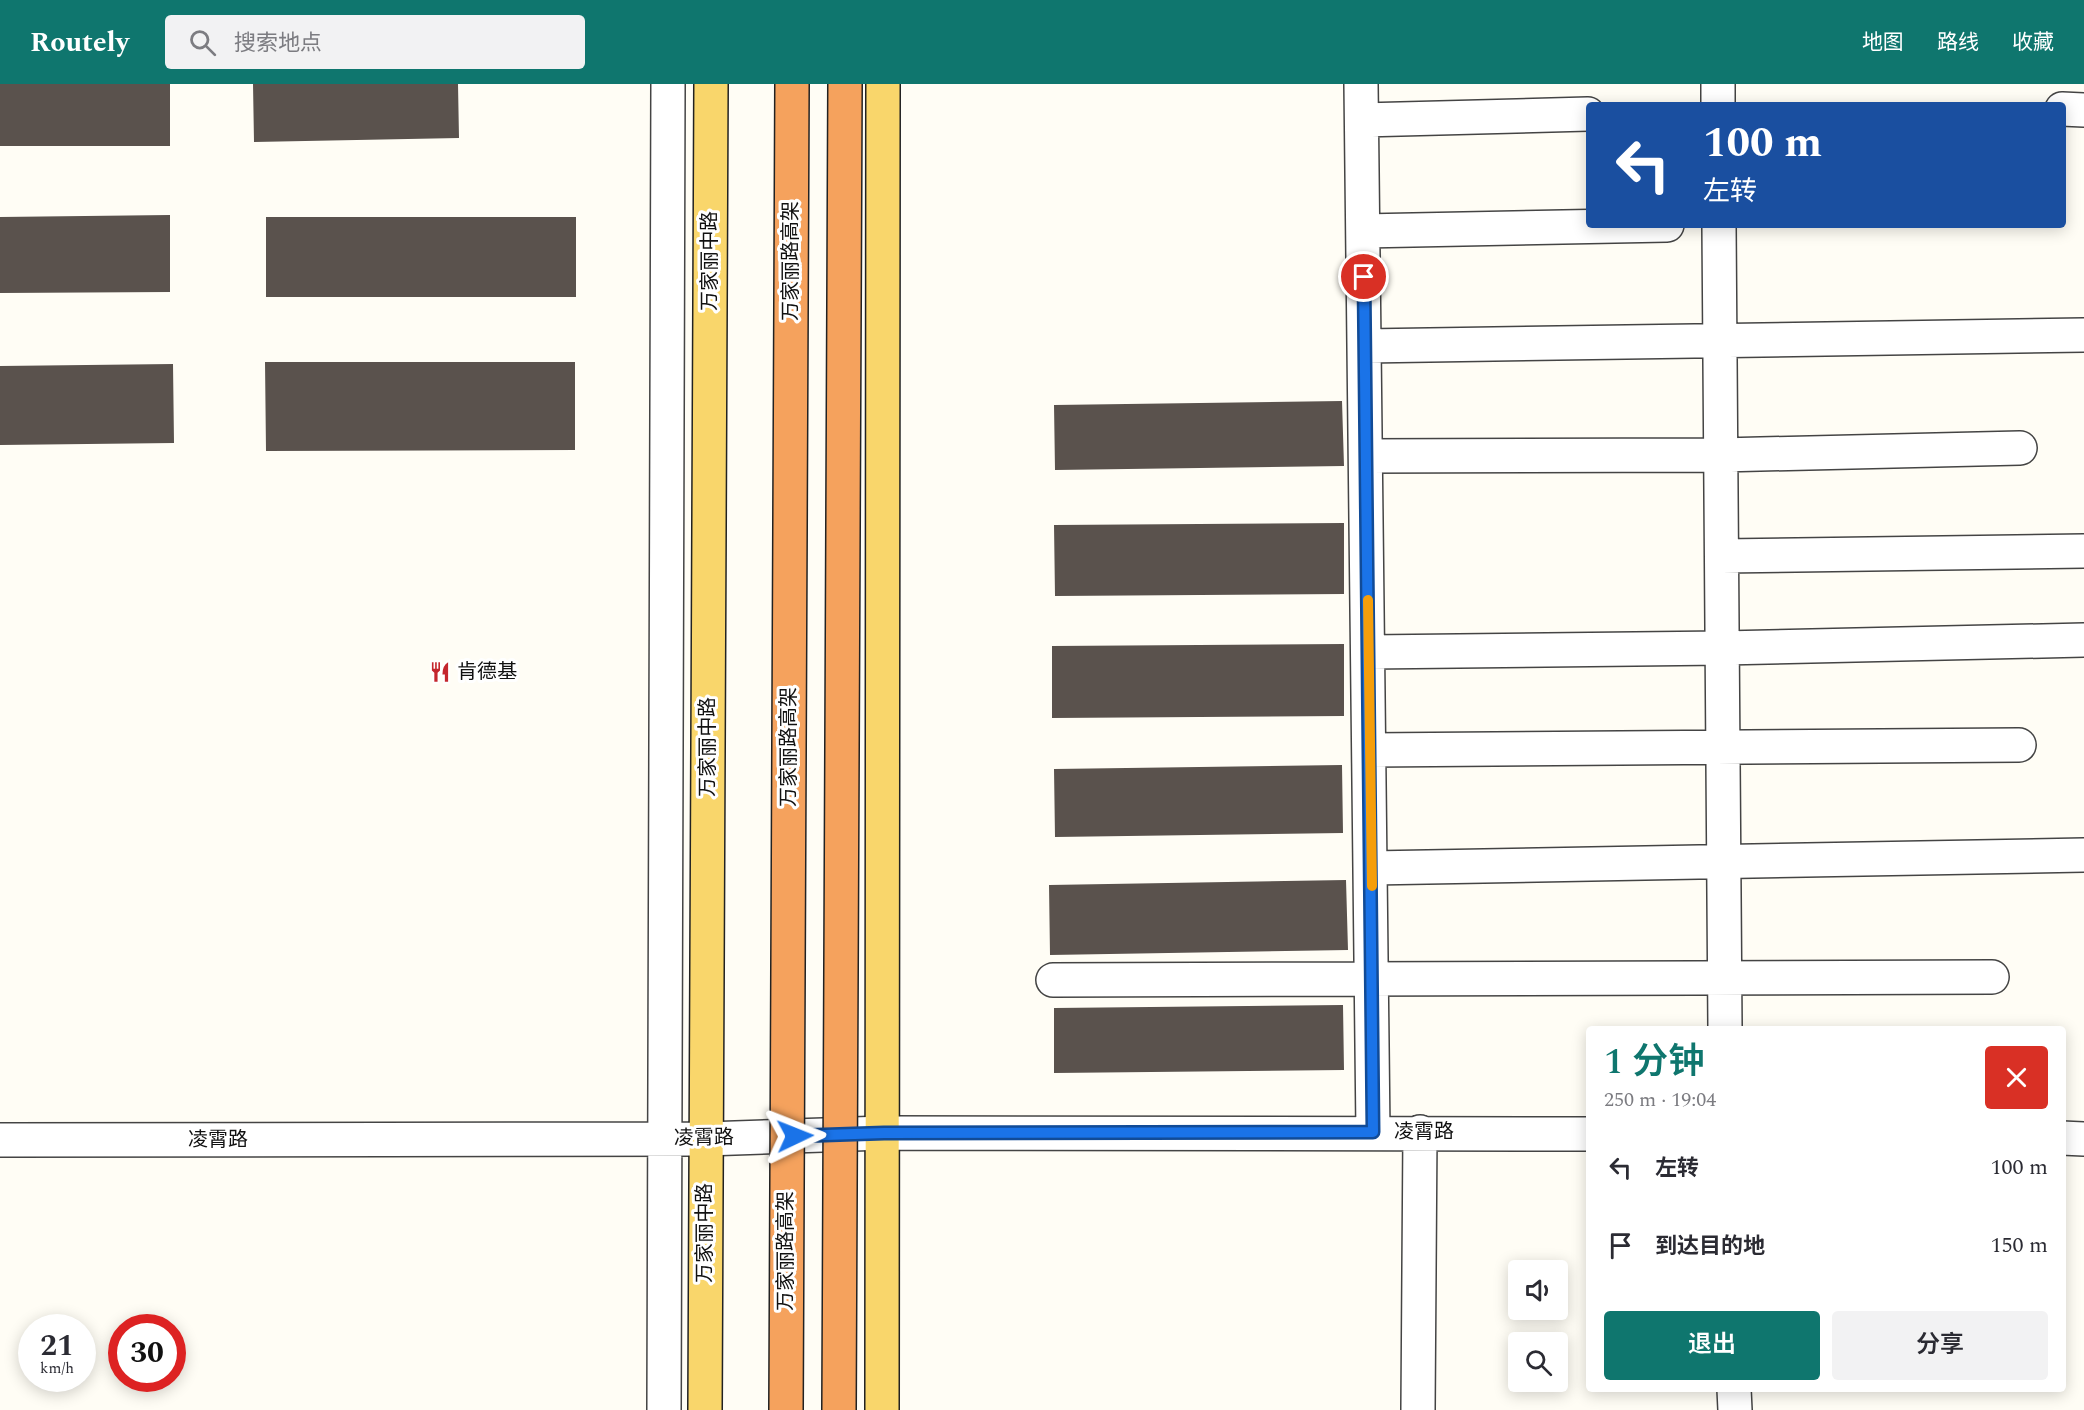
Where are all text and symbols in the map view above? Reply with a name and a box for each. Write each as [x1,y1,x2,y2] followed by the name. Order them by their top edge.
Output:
[165,15,585,69] search box
[30,21,129,64] text: Routely
[186,26,219,59] icon: search
[234,27,322,60] text: 搜索地点
[1862,27,1904,59] text: 地图
[1937,27,1979,59] text: 路线
[2012,27,2054,59] text: 收藏
[1703,112,1822,175] text: 100 m
[1604,126,1682,204] icon: left
[1703,171,1757,213] text: 左转
[776,201,806,321] street label: 万家丽路高架
[695,211,725,311] street label: 万家丽中路
[1338,251,1389,302] pin
[1347,260,1380,293] icon: arrive
[457,657,517,687] place label: 肯德基
[428,660,452,684] restaurant icon: 肯德基
[774,687,804,807] street label: 万家丽路高架
[693,697,723,797] street label: 万家丽中路
[1604,1035,1704,1090] text: 1 分钟
[1985,1046,2048,1109] button: close
[1604,1085,1716,1115] text: 250 m · 19:04
[763,1104,827,1168] position arrow
[1394,1117,1454,1147] street label: 凌霄路
[674,1122,734,1154] street label: 凌霄路
[188,1125,248,1155] street label: 凌霄路
[1604,1151,1637,1184] icon: left
[1991,1151,2048,1184] text: 100 m
[1655,1152,1699,1185] text: 左转
[690,1183,720,1283] street label: 万家丽中路
[771,1191,801,1311] street label: 万家丽路高架
[1604,1229,1637,1262] icon: arrive
[1991,1229,2048,1262] text: 150 m
[1655,1230,1765,1263] text: 到达目的地
[1508,1260,1568,1392] map controls
[1508,1260,1568,1320] button: sound
[1604,1311,1820,1380] button: 退出
[1832,1311,2048,1380] button: 分享
[108,1314,186,1392] speed limit sign: 30
[40,1323,74,1369] text: 21
[1508,1332,1568,1392] button: search
[40,1357,74,1380] text: km/h

